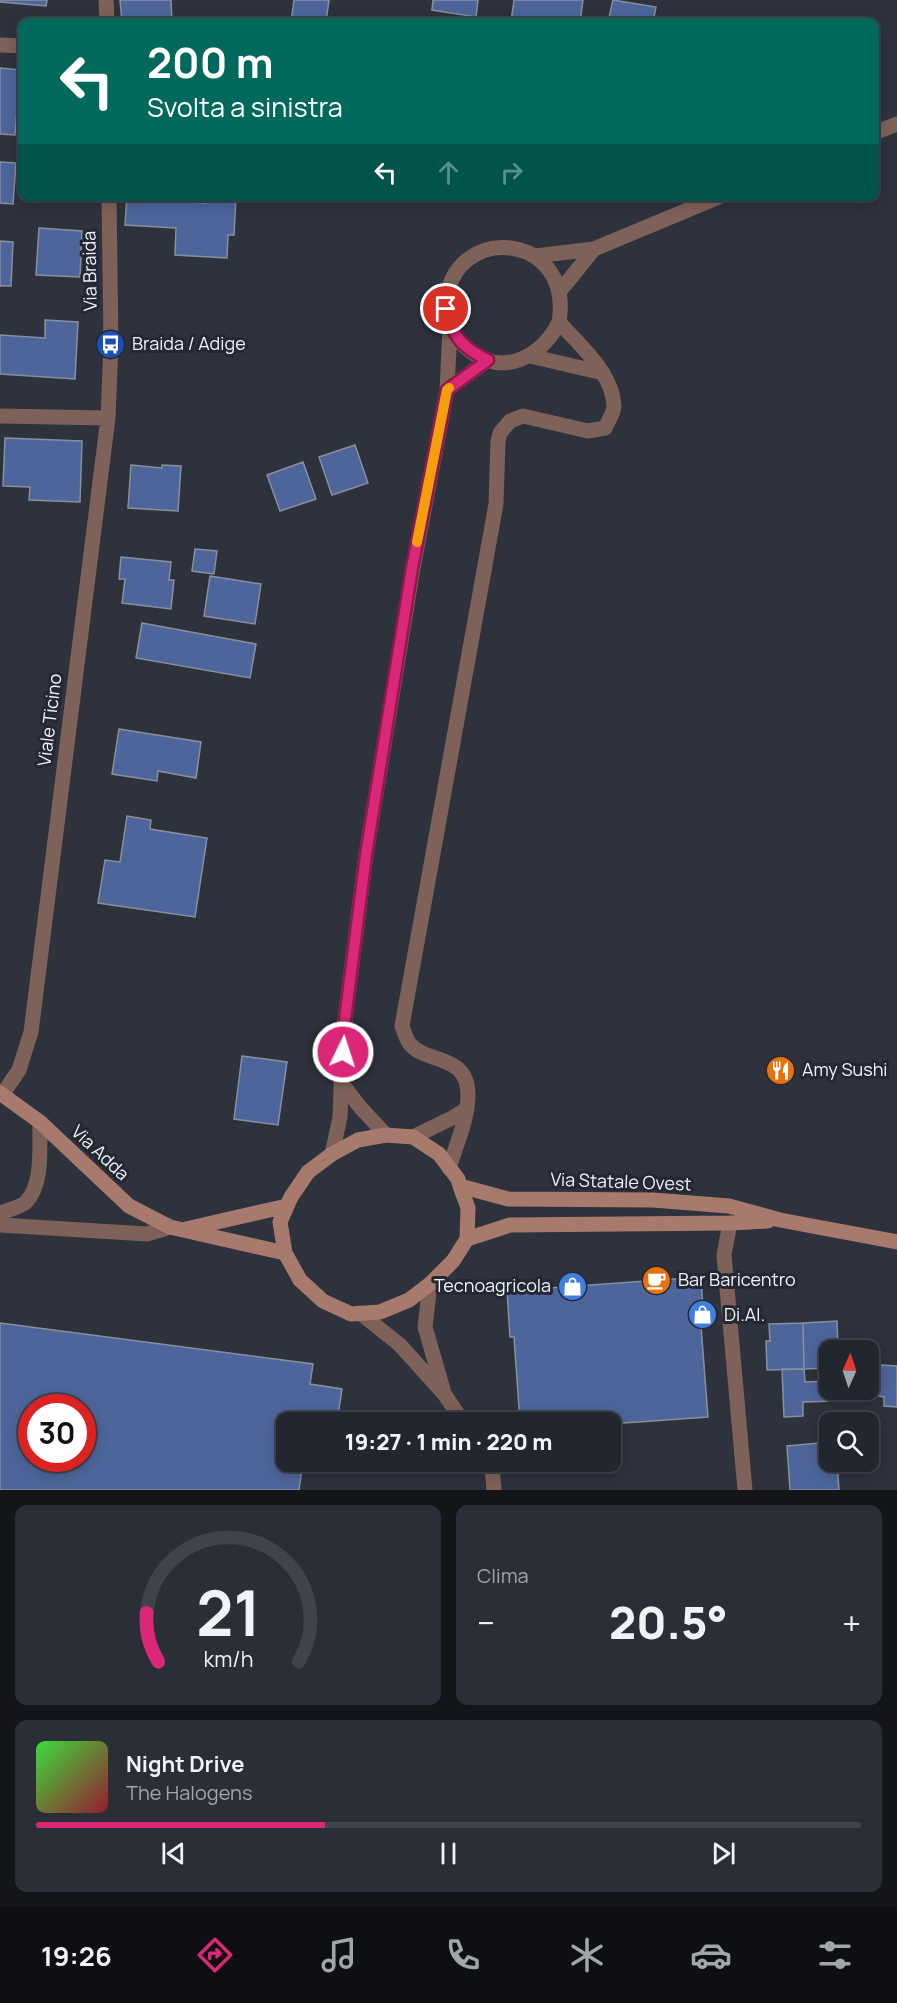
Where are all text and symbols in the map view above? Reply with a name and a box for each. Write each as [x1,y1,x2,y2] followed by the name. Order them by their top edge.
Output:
[147,33,273,91] text: 200 m
[48,42,126,120] icon: left
[147,88,343,125] text: Svolta a sinistra
[369,156,402,189] icon: left
[432,156,465,189] icon: ahead
[495,156,528,189] icon: right
[76,231,102,311] street label: Via Braida
[420,283,471,334] pin
[429,292,462,325] icon: arrive
[95,328,127,360] bus stop icon: Braida / Adige
[132,331,246,355] place label: Braida / Adige
[31,672,67,768] street label: Viale Ticino
[311,1020,375,1084] position arrow
[765,1054,797,1086] restaurant icon: Amy Sushi
[802,1057,888,1081] place label: Amy Sushi
[67,1119,135,1185] street label: Via Adda
[550,1167,692,1195] street label: Via Statale Ovest
[641,1264,673,1296] cafe icon: Bar Baricentro
[678,1267,796,1291] place label: Bar Baricentro
[556,1270,588,1302] shop icon: Tecnoagricola
[434,1273,551,1297] place label: Tecnoagricola
[687,1299,719,1331] shop icon: Di.Al.
[724,1302,765,1326] place label: Di.Al.
[819,1340,879,1400] north arrow
[819,1340,879,1472] map controls
[18,1394,96,1472] speed limit sign: 30
[819,1412,879,1472] button: search
[345,1427,552,1457] text: 19:27 · 1 min · 220 m
[477,1562,529,1589] text: Clima
[196,1569,260,1655] text: 21
[609,1591,728,1653] text: 20.5°
[477,1600,495,1645] text: −
[842,1600,861,1645] text: +
[203,1644,253,1673] text: km/h
[126,1749,245,1779] text: Night Drive
[126,1779,252,1806] text: The Halogens
[157,1837,190,1870] icon: previous
[432,1837,465,1870] icon: pause
[707,1837,740,1870] icon: next
[194,1934,236,1976] icon: directions
[318,1934,360,1976] icon: music
[442,1934,484,1976] icon: phone
[566,1934,608,1976] icon: climate
[690,1934,732,1976] icon: car
[814,1934,856,1976] icon: filters
[41,1937,112,1974] text: 19:26

